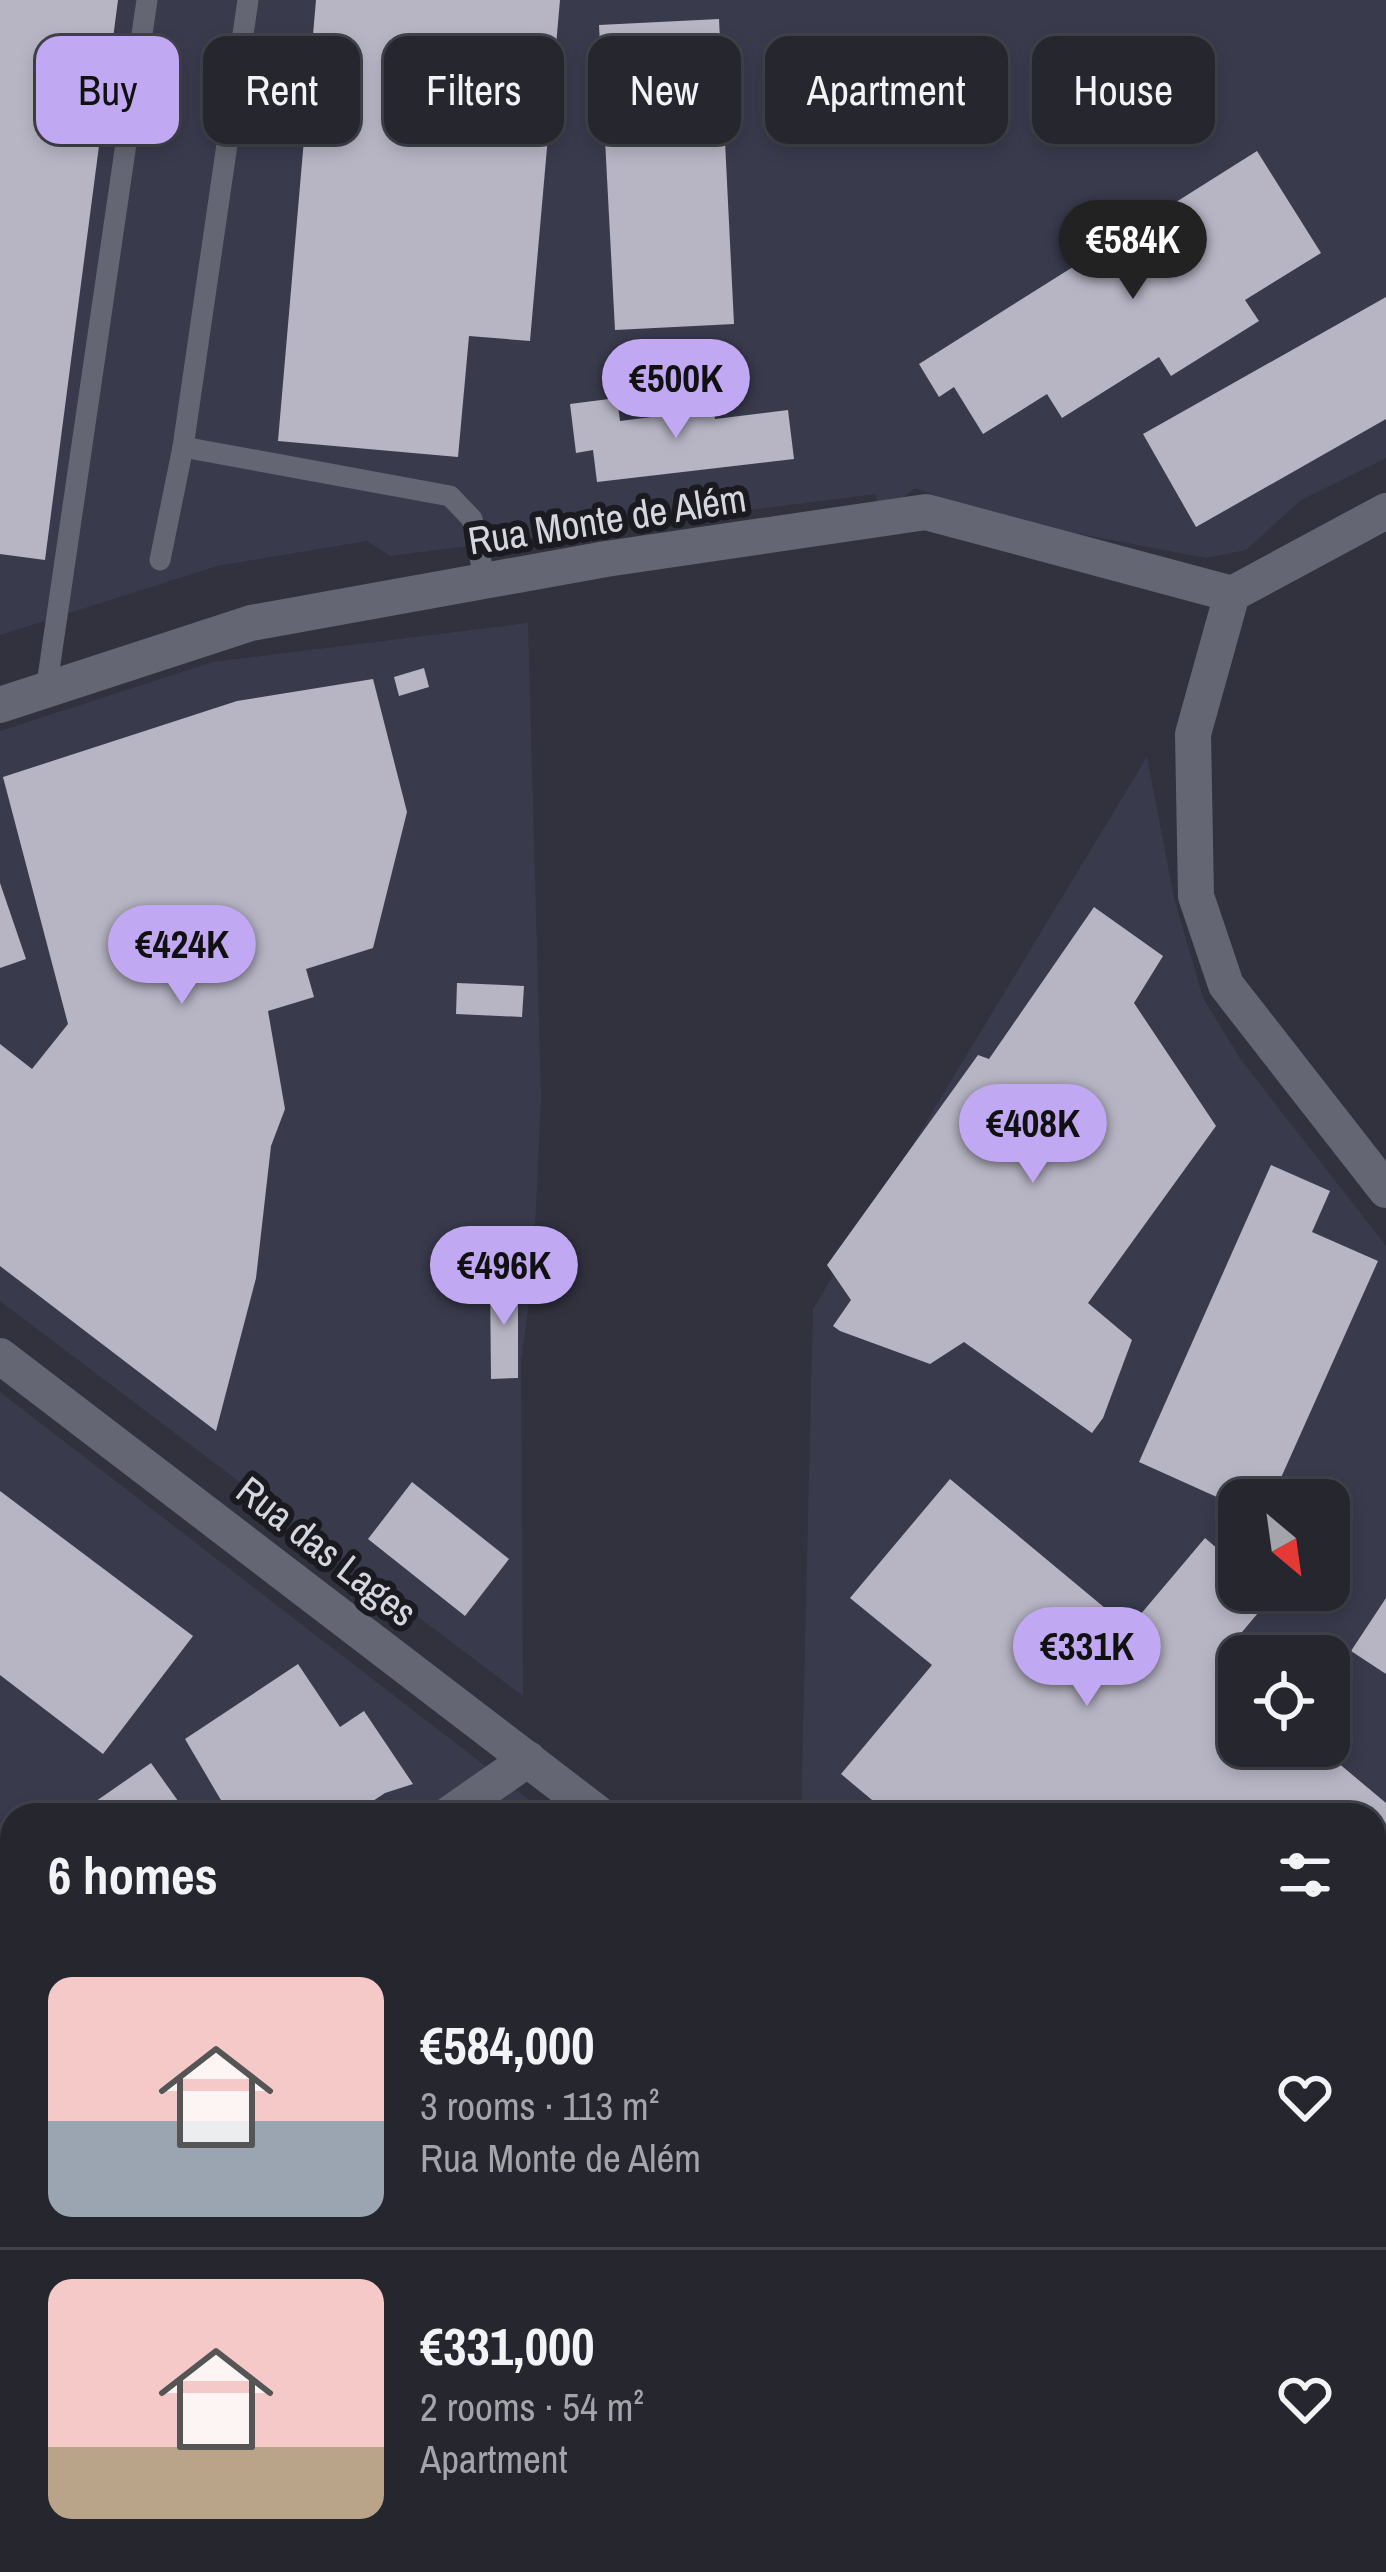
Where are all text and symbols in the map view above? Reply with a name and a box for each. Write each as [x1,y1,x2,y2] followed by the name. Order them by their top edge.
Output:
[36,36,179,144] chip: Buy
[203,36,360,144] chip: Rent
[384,36,564,144] chip: Filters
[588,36,741,144] chip: New
[765,36,1008,144] chip: Apartment
[1032,36,1215,144] chip: House
[1049,200,1217,302] pin: €584K
[1086,213,1180,265] text: €584K
[592,339,760,441] pin: €500K
[629,352,723,404] text: €500K
[464,471,750,567] street label: Rua Monte de Além
[98,905,266,1007] pin: €424K
[135,918,229,970] text: €424K
[949,1084,1117,1186] pin: €408K
[986,1097,1080,1149] text: €408K
[420,1226,588,1328] pin: €496K
[457,1239,551,1291] text: €496K
[226,1464,428,1638] street label: Rua das Lages
[1218,1479,1350,1611] north arrow
[1218,1479,1350,1767] map controls
[1003,1607,1171,1709] pin: €331K
[1040,1620,1134,1672] text: €331K
[1218,1635,1350,1767] button: locate
[48,1841,218,1910] text: 6 homes
[1272,1842,1338,1908] icon: filters
[420,2011,594,2080] text: €584,000
[144,2025,288,2169] icon: home
[1272,2064,1338,2130] icon: heart
[420,2080,659,2132] text: 3 rooms · 113 m²
[420,2132,701,2184] text: Rua Monte de Além
[420,2312,594,2381] text: €331,000
[144,2327,288,2471] icon: home
[1272,2366,1338,2432] icon: heart
[420,2381,644,2433] text: 2 rooms · 54 m²
[420,2433,568,2485] text: Apartment

